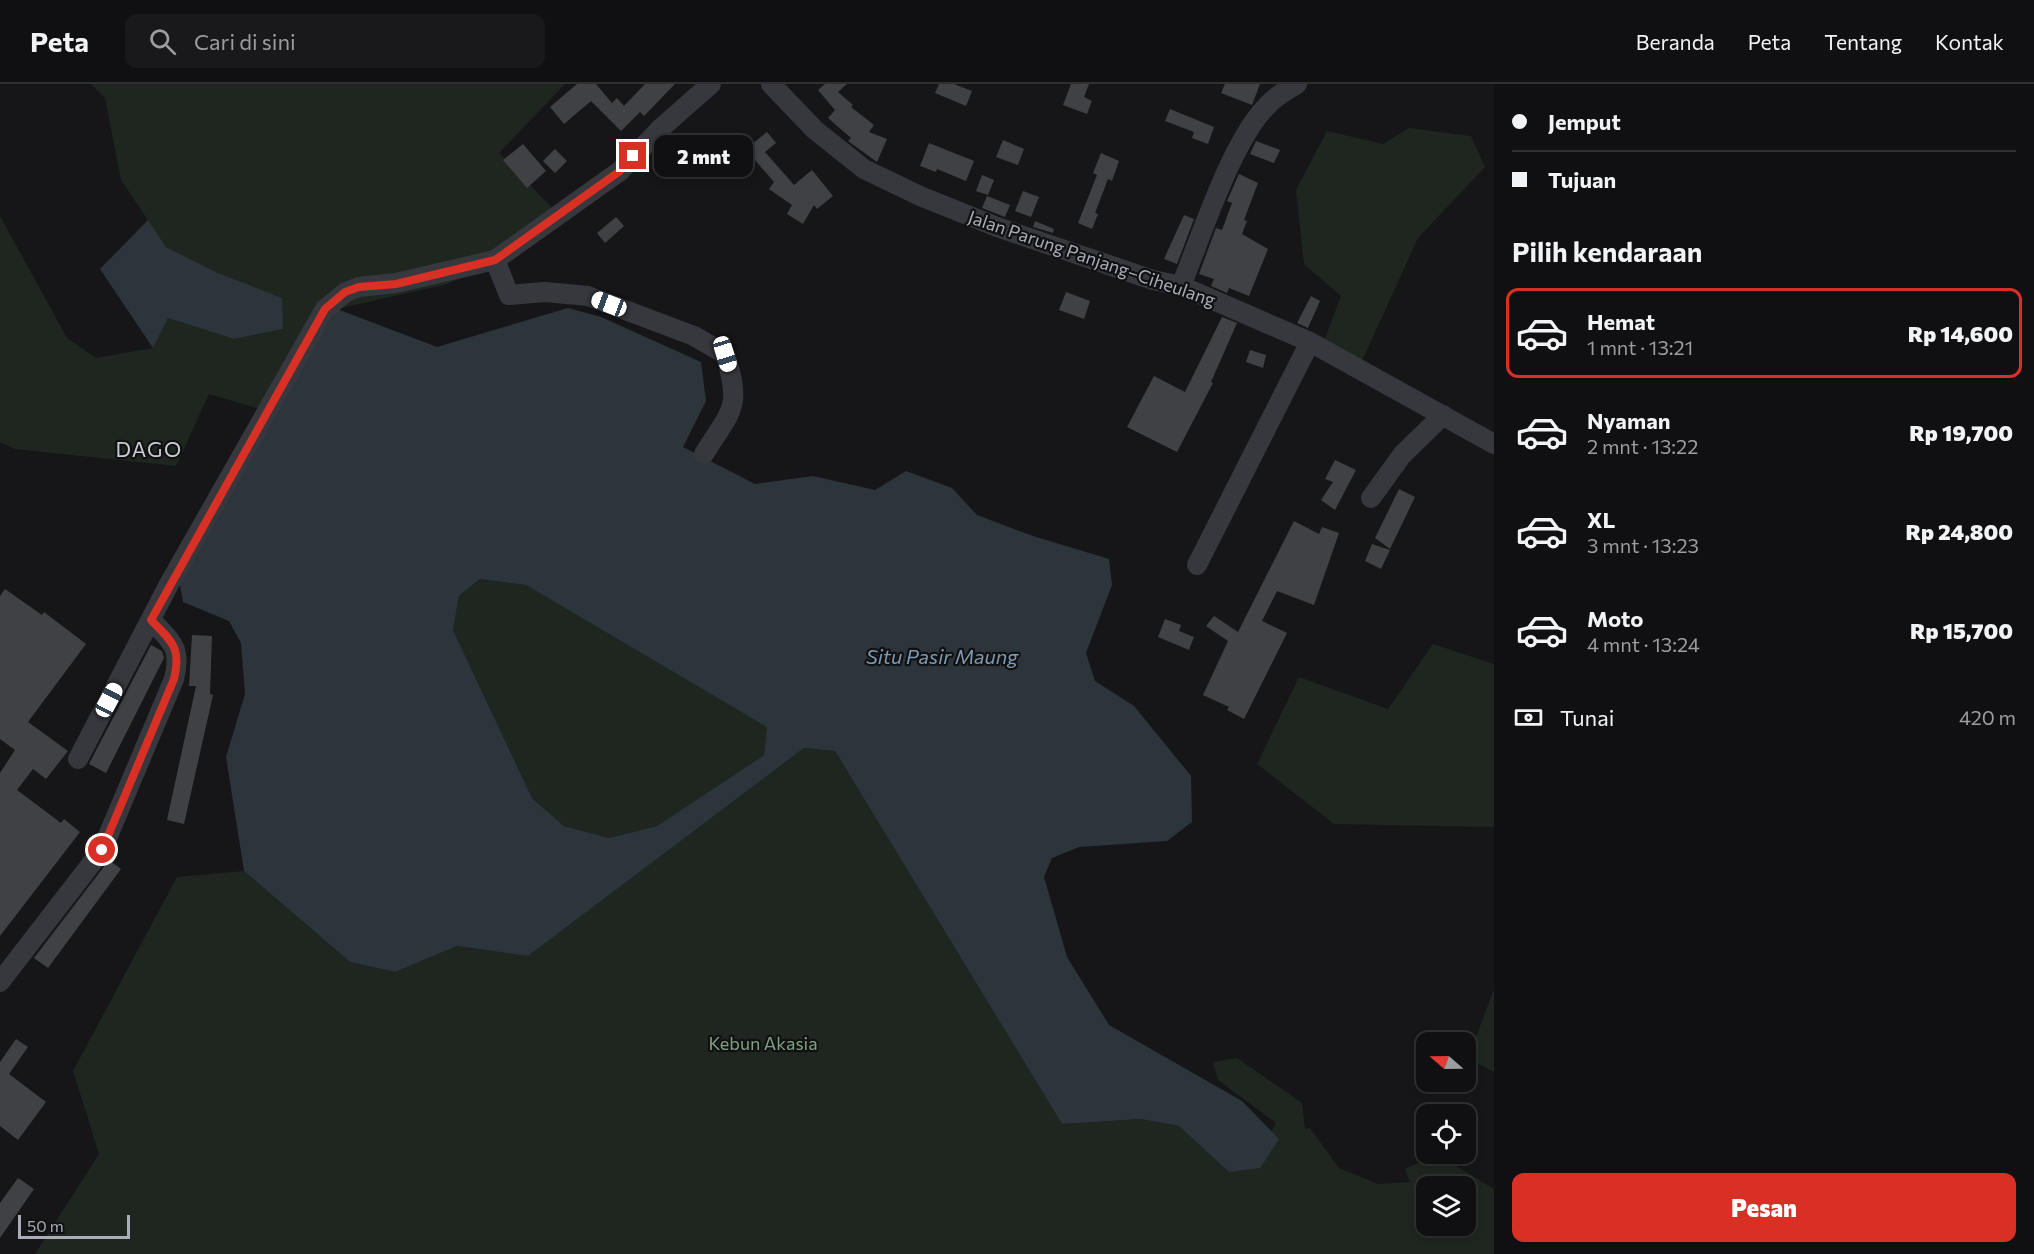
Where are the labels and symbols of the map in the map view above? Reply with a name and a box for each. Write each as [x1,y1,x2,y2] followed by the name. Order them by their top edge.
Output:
[654,135,753,177] callout: 2 mnt
[619,142,646,169] route end
[965,205,1219,311] street label: Jalan Parung Panjang–Ciheulang
[589,289,629,319] car
[711,334,739,374] car
[115,436,183,461] district label: DAGO
[866,644,1019,668] water label: Situ Pasir Maung
[93,680,125,720] car
[88,836,115,863] route start
[708,1032,818,1054] park label: Kebun Akasia
[1416,1032,1476,1092] north arrow
[18,1212,130,1240] scale bar

